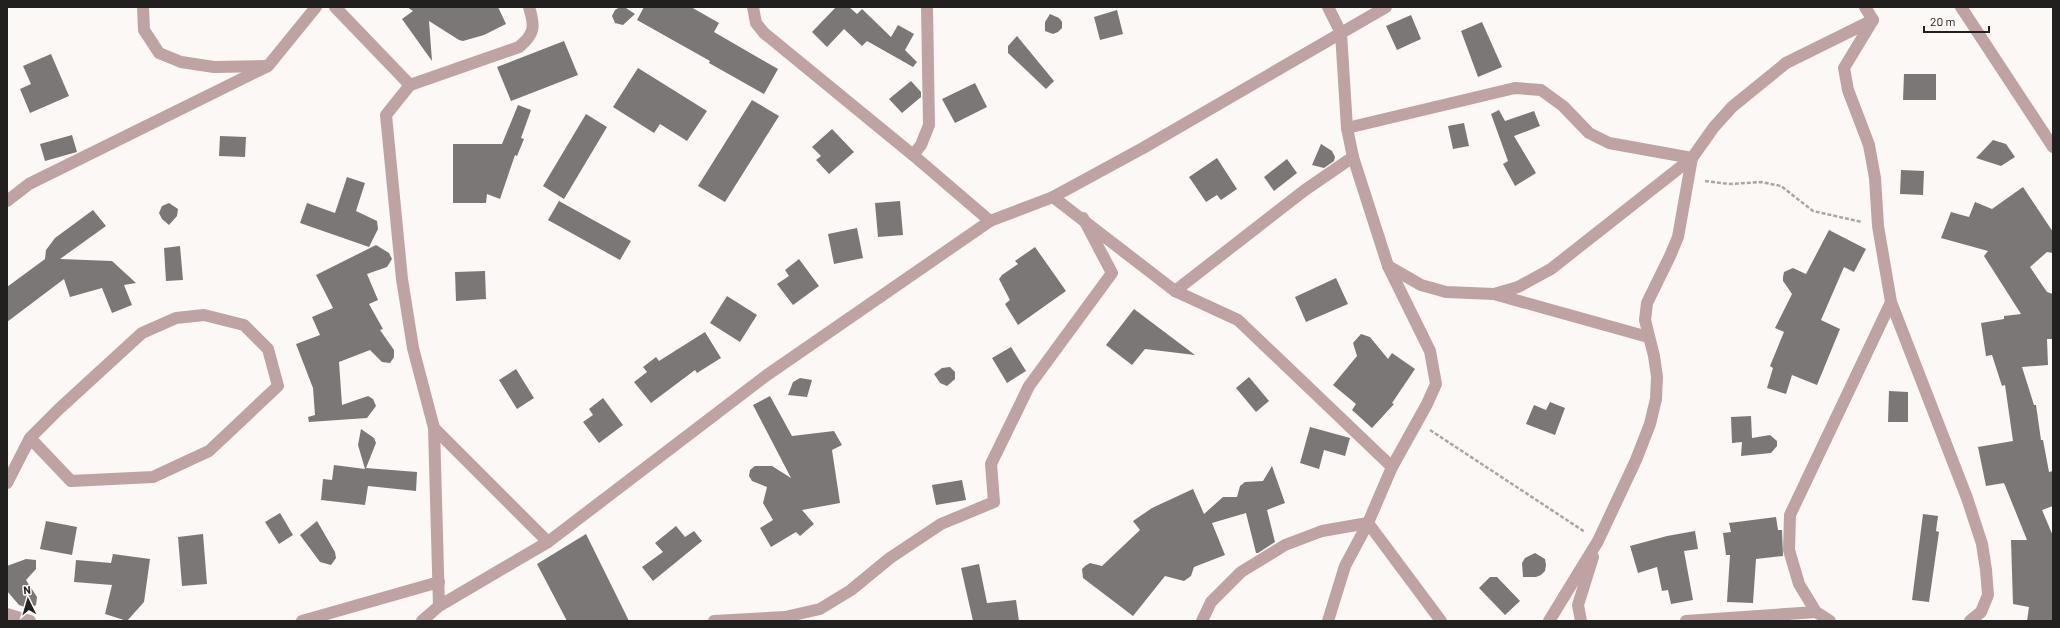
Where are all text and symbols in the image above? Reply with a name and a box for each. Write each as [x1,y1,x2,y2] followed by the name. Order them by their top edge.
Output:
[1924,8,1989,34] scale bar
[1930,14,1956,28] text: 20 m
[8,580,48,620] north arrow
[23,583,31,596] text: N

